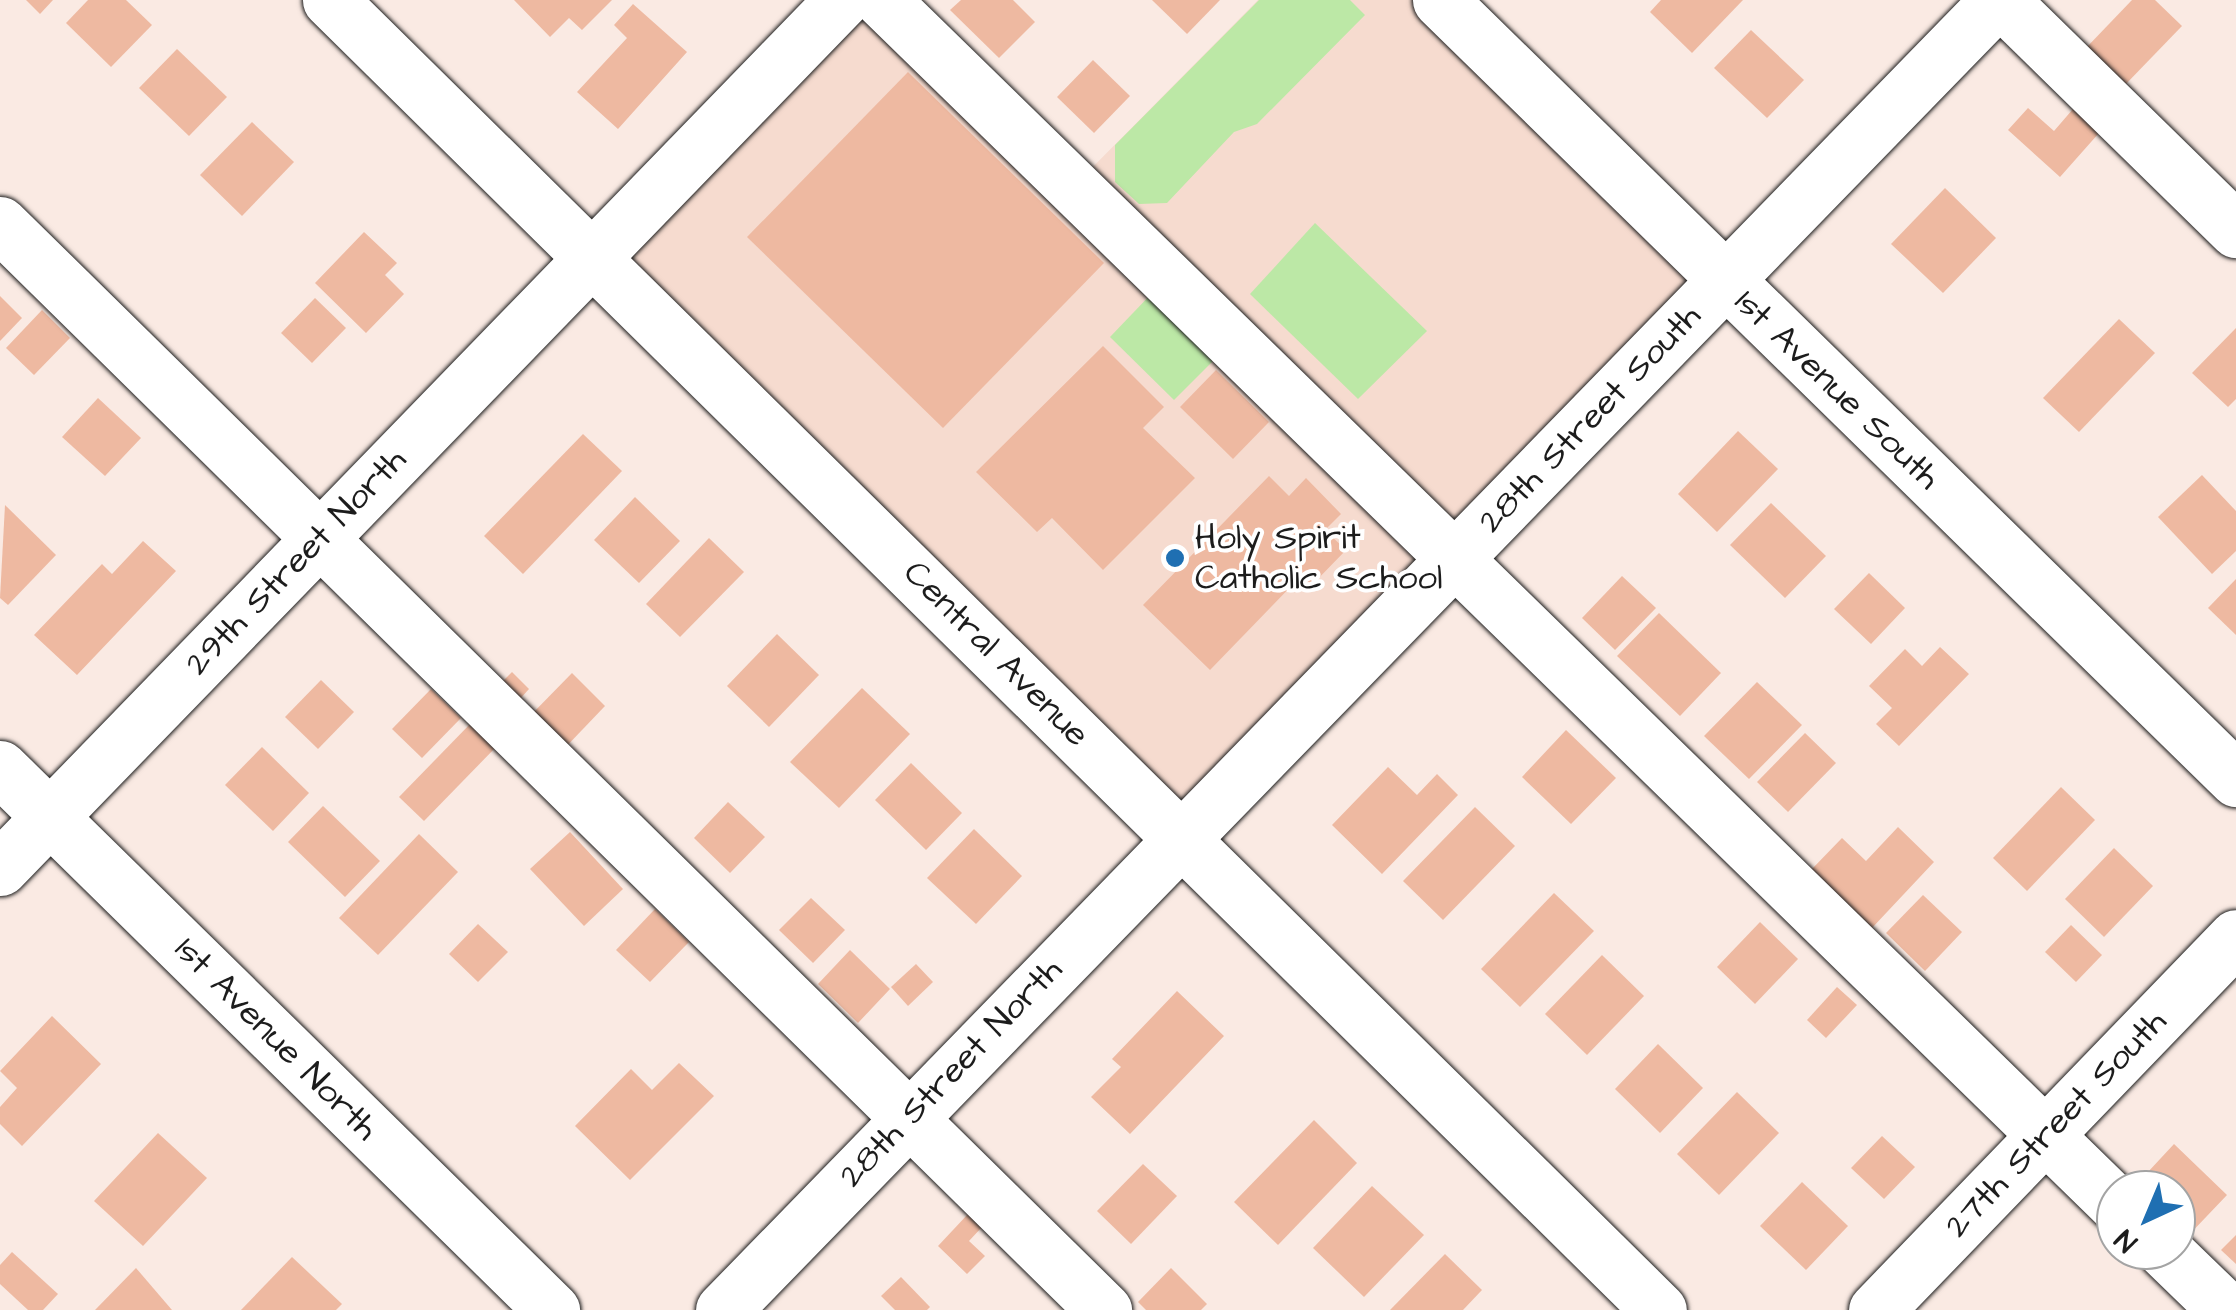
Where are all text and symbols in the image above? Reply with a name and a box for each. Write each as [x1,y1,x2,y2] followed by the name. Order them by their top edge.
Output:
[1726,281,1948,499] street label: 1st Avenue South
[1470,296,1710,542] street label: 28th Street South
[177,440,415,684] street label: 29th Street North
[1195,517,1443,599] place label: Holy Spirit Catholic School
[1164,547,1186,569] marker: Holy Spirit Catholic School
[894,552,1098,756] street label: Central Avenue
[166,929,386,1149] street label: 1st Avenue North
[831,950,1071,1196] street label: 28th Street North
[1937,1001,2175,1247] street label: 27th Street South
[2096,1170,2196,1270] north arrow
[2106,1220,2146,1261] text: N

